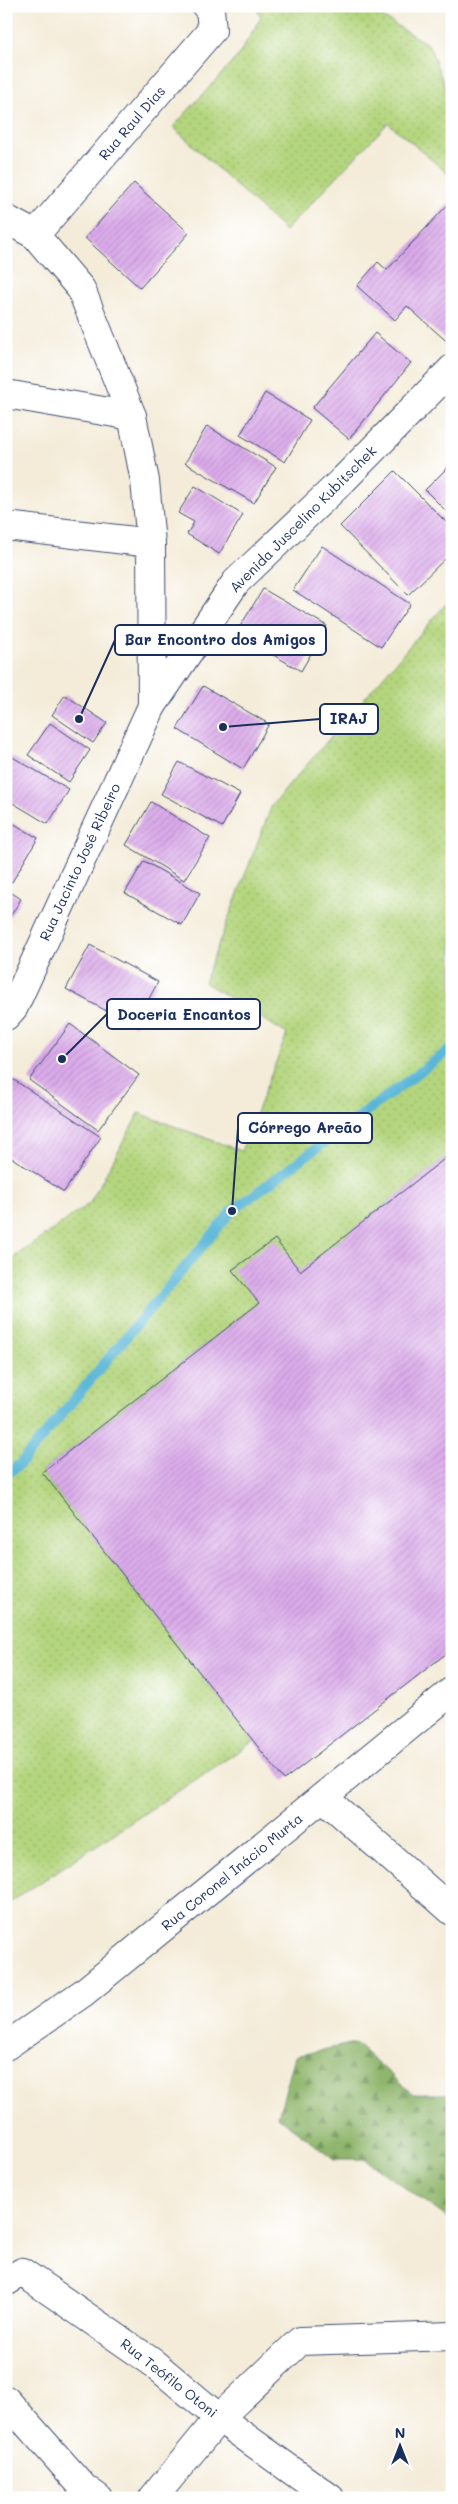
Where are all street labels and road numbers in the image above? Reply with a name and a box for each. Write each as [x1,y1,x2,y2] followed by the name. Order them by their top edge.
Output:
[94,81,169,164] street label: Rua Raul Dias
[225,441,380,596] street label: Avenida Juscelino Kubitschek
[35,780,124,944] street label: Rua Jacinto José Ribeiro
[157,1809,306,1935] street label: Rua Coronel Inácio Murta
[117,2334,222,2421] street label: Rua Teófilo Otoni

